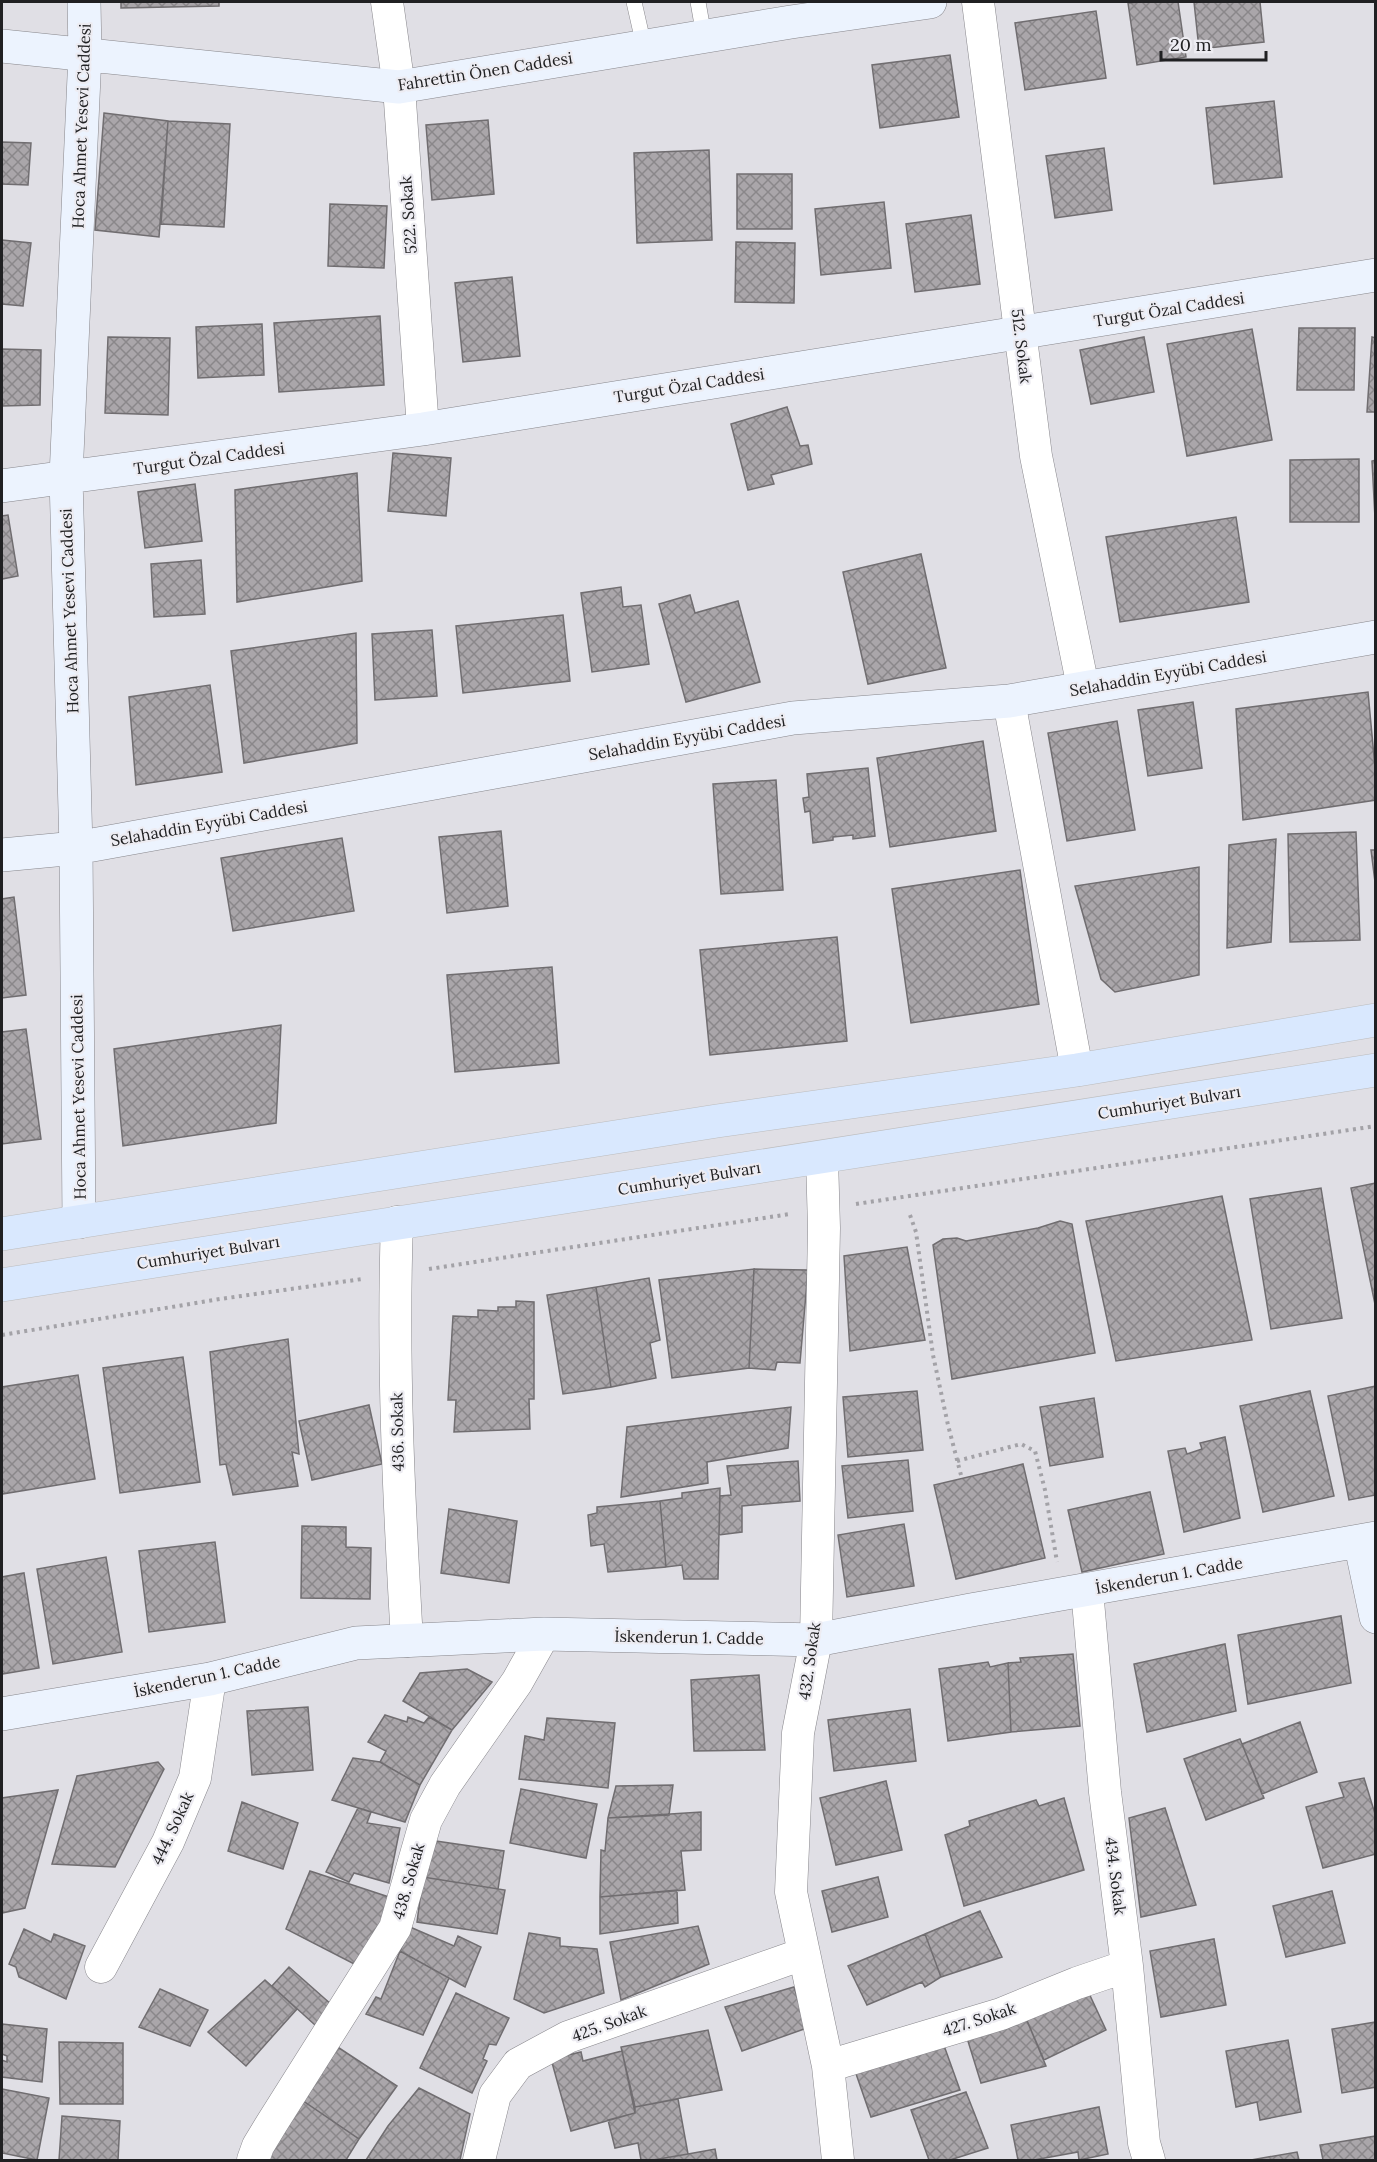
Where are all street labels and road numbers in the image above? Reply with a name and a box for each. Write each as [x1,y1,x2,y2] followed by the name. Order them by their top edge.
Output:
[67,23,95,229] street label: Hoca Ahmet Yesevi Caddesi
[396,47,574,95] street label: Fahrettin Önen Caddesi
[395,175,421,255] street label: 522. Sokak
[1092,287,1246,331] street label: Turgut Özal Caddesi
[1007,307,1037,385] street label: 512. Sokak
[612,363,766,407] street label: Turgut Özal Caddesi
[132,438,286,478] street label: Turgut Özal Caddesi
[55,508,83,714] street label: Hoca Ahmet Yesevi Caddesi
[1068,646,1268,700] street label: Selahaddin Eyyübi Caddesi
[587,710,787,764] street label: Selahaddin Eyyübi Caddesi
[109,796,309,850] street label: Selahaddin Eyyübi Caddesi
[66,994,90,1200] street label: Hoca Ahmet Yesevi Caddesi
[1096,1081,1242,1123] street label: Cumhuriyet Bulvarı
[616,1157,762,1199] street label: Cumhuriyet Bulvarı
[135,1231,281,1273] street label: Cumhuriyet Bulvarı
[386,1392,408,1472] street label: 436. Sokak
[1094,1552,1245,1598] street label: İskenderun 1. Cadde
[794,1620,824,1701] street label: 432. Sokak
[614,1626,764,1648] street label: İskenderun 1. Cadde
[132,1651,282,1701] street label: İskenderun 1. Cadde
[146,1788,198,1868] street label: 444. Sokak
[1101,1836,1131,1916] street label: 434. Sokak
[388,1840,429,1922] street label: 438. Sokak
[940,1998,1019,2040] street label: 427. Sokak
[569,2000,649,2046] street label: 425. Sokak

